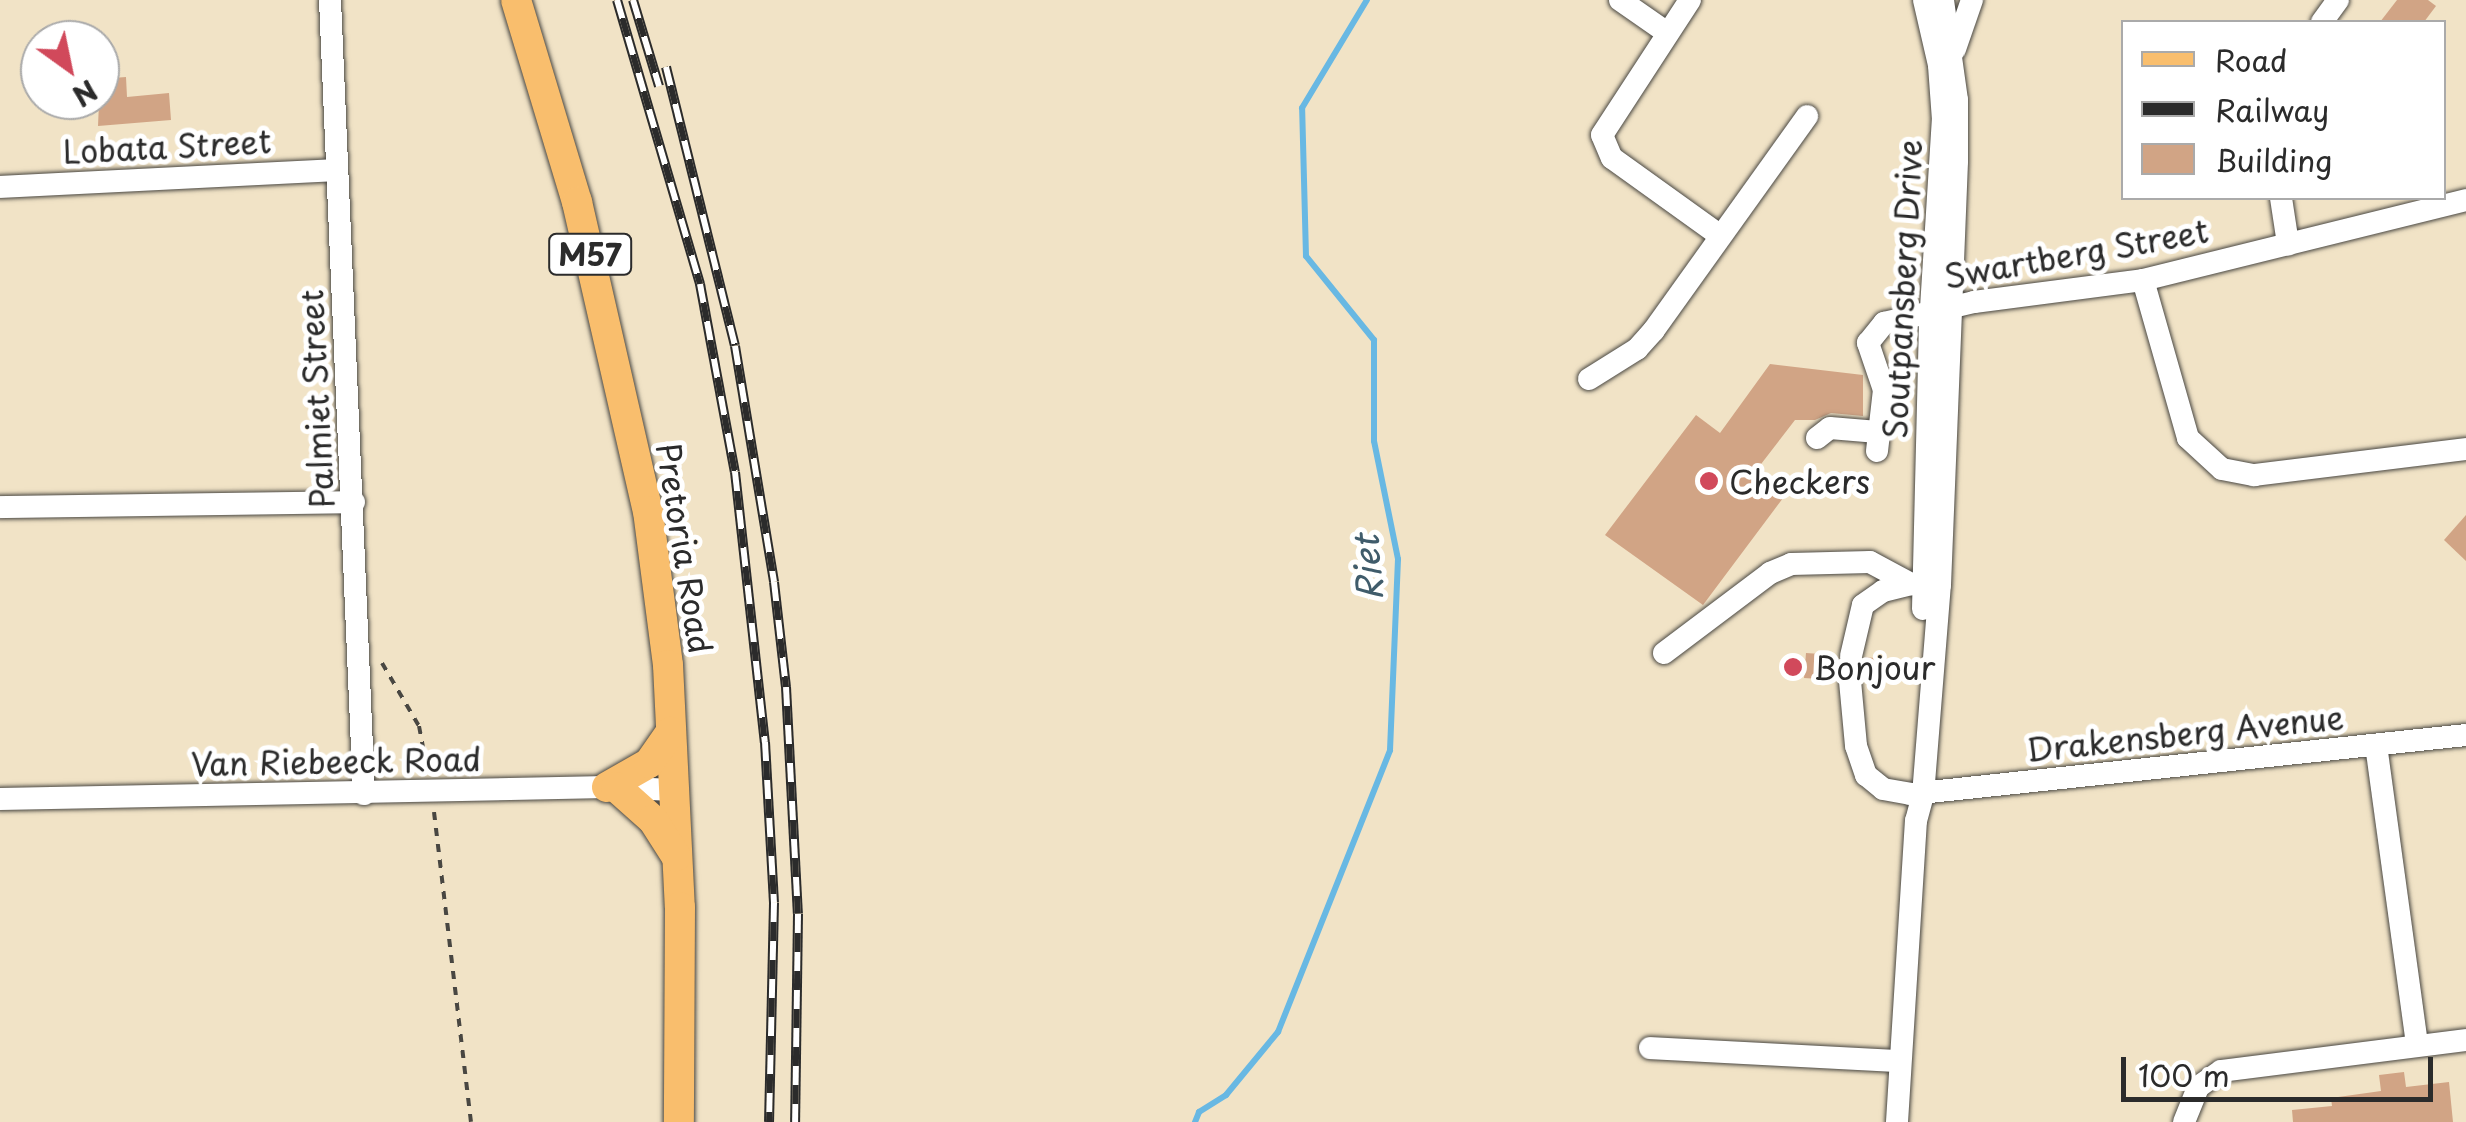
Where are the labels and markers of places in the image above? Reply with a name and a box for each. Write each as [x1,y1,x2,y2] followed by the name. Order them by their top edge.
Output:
[1729,462,1870,500] place label: Checkers
[1698,470,1720,492] marker: Checkers
[1813,648,1935,686] place label: Bonjour
[1782,656,1804,678] marker: Bonjour

